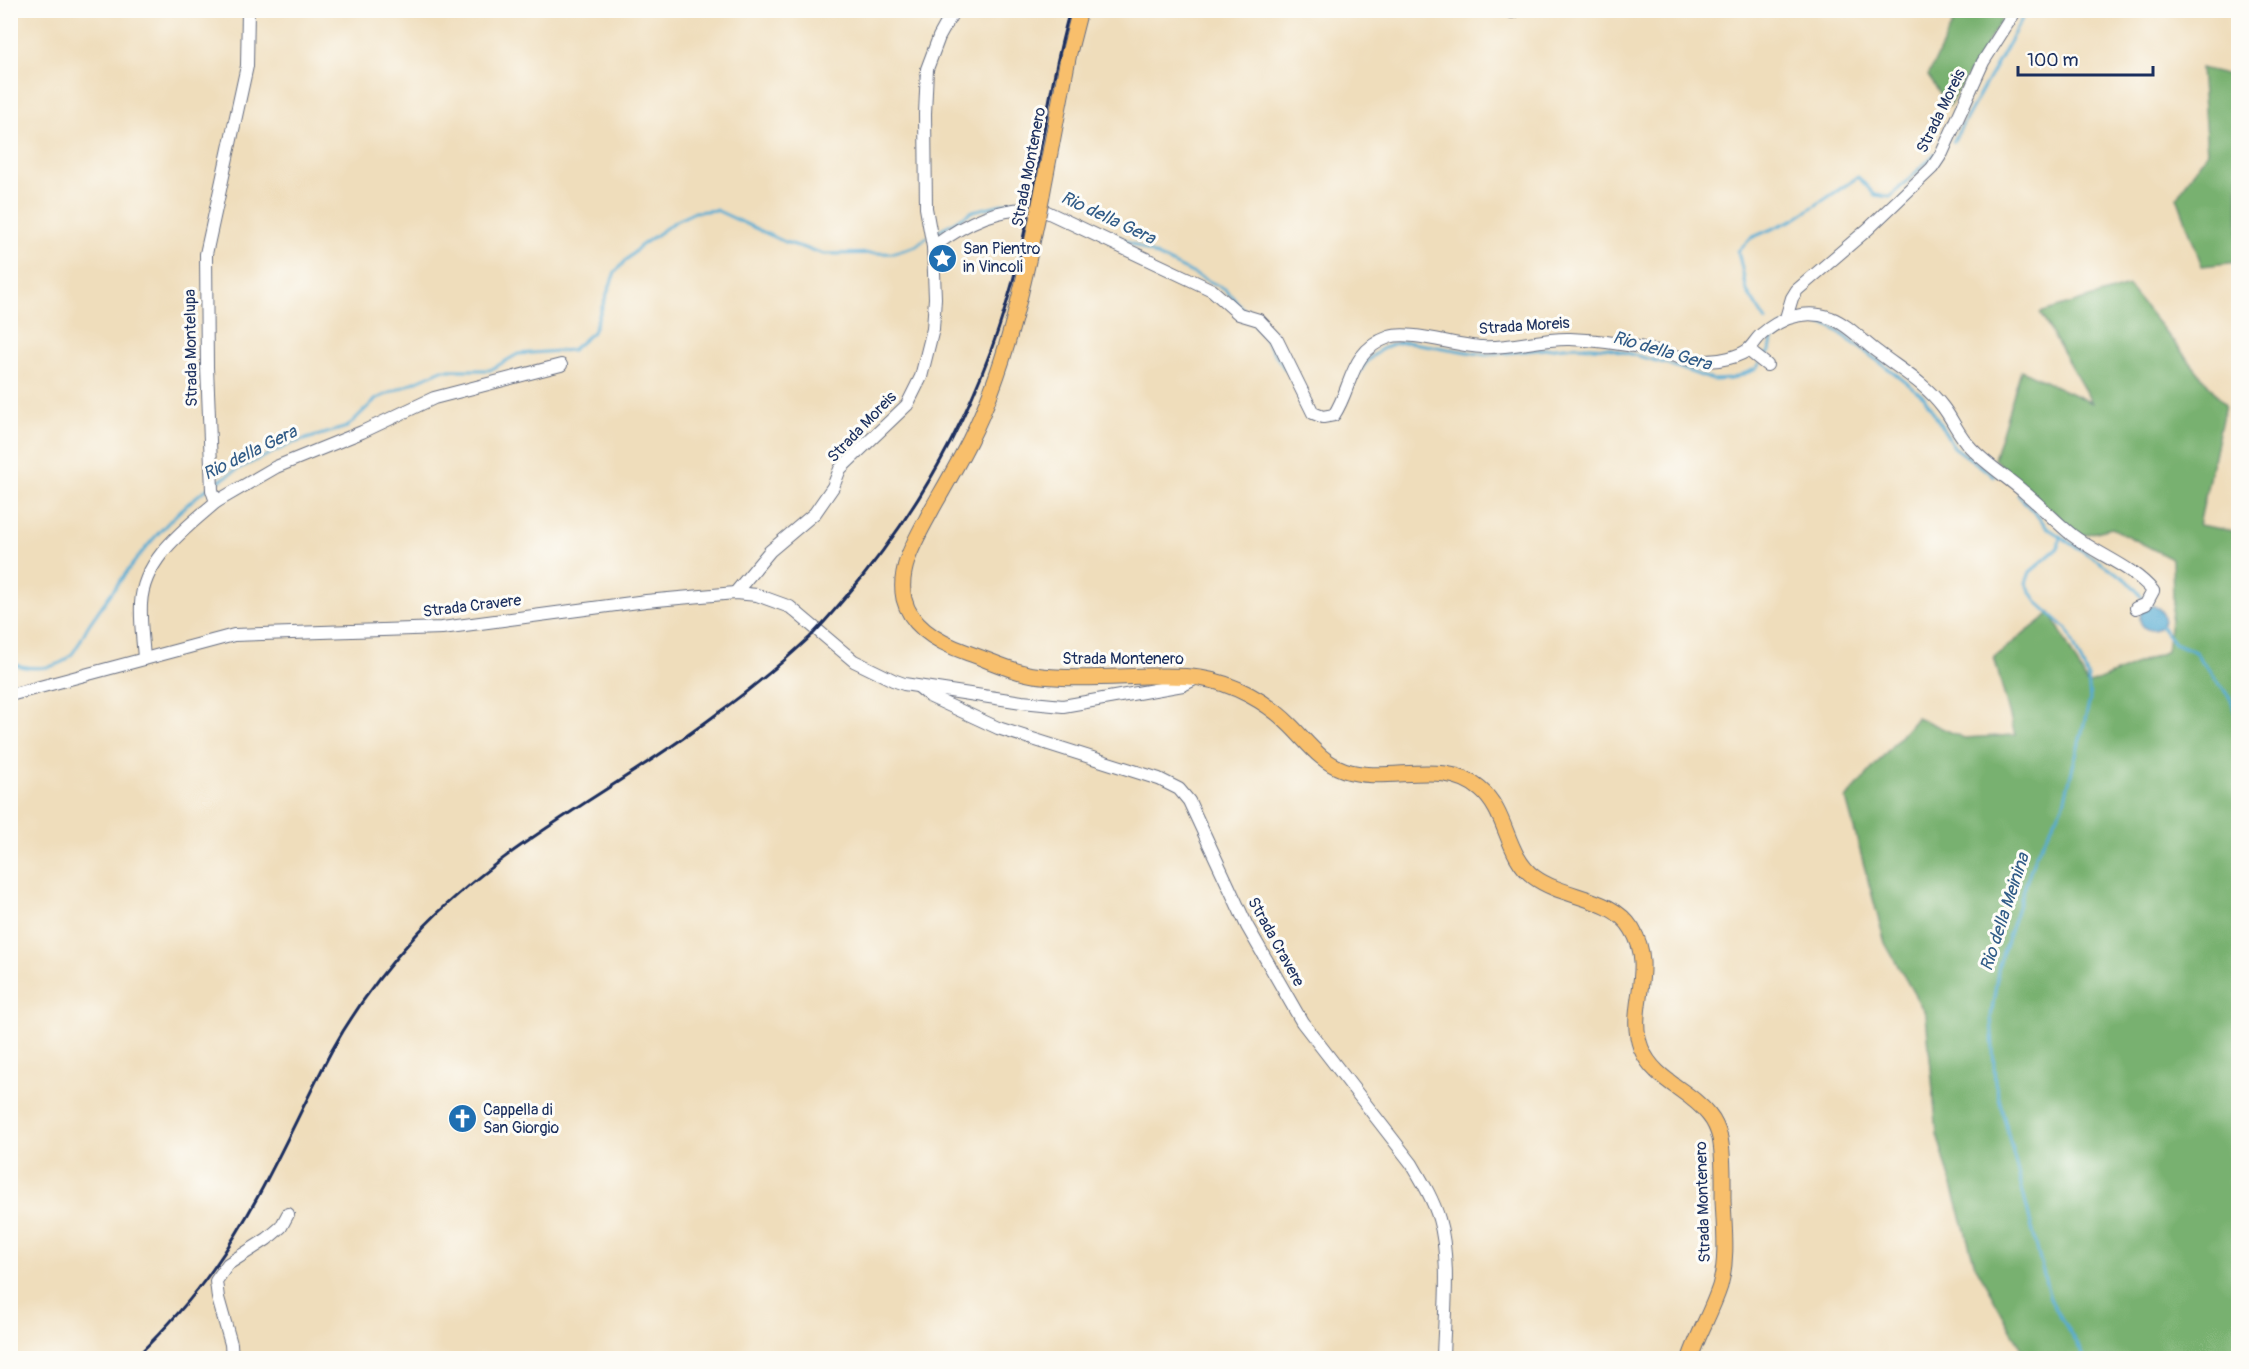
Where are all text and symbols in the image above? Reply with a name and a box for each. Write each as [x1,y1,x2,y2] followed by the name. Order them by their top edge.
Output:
[2018,39,2153,77] scale bar
[2027,49,2079,72] text: 100 m
[1912,66,1970,156] street label: Strada Moreis
[1008,105,1050,229] street label: Strada Montenero
[1057,186,1160,251] water label: Rio della Gera
[963,239,1041,277] place label: San Pientro in Vincoli
[926,242,958,274] place icon: San Pientro in Vincoli
[180,289,202,407] street label: Strada Montelupa
[1478,313,1570,339] street label: Strada Moreis
[1610,326,1716,376] water label: Rio della Gera
[823,387,901,467] street label: Strada Moreis
[199,420,302,486] water label: Rio della Gera
[422,590,522,622] street label: Strada Cravere
[1062,649,1184,669] street label: Strada Montenero
[1975,849,2035,974] water label: Rio della Meinina
[1243,894,1309,990] street label: Strada Cravere
[483,1100,559,1138] place label: Cappella di San Giorgio
[446,1103,478,1135] church icon: Cappella di San Giorgio
[1691,1141,1715,1263] street label: Strada Montenero

